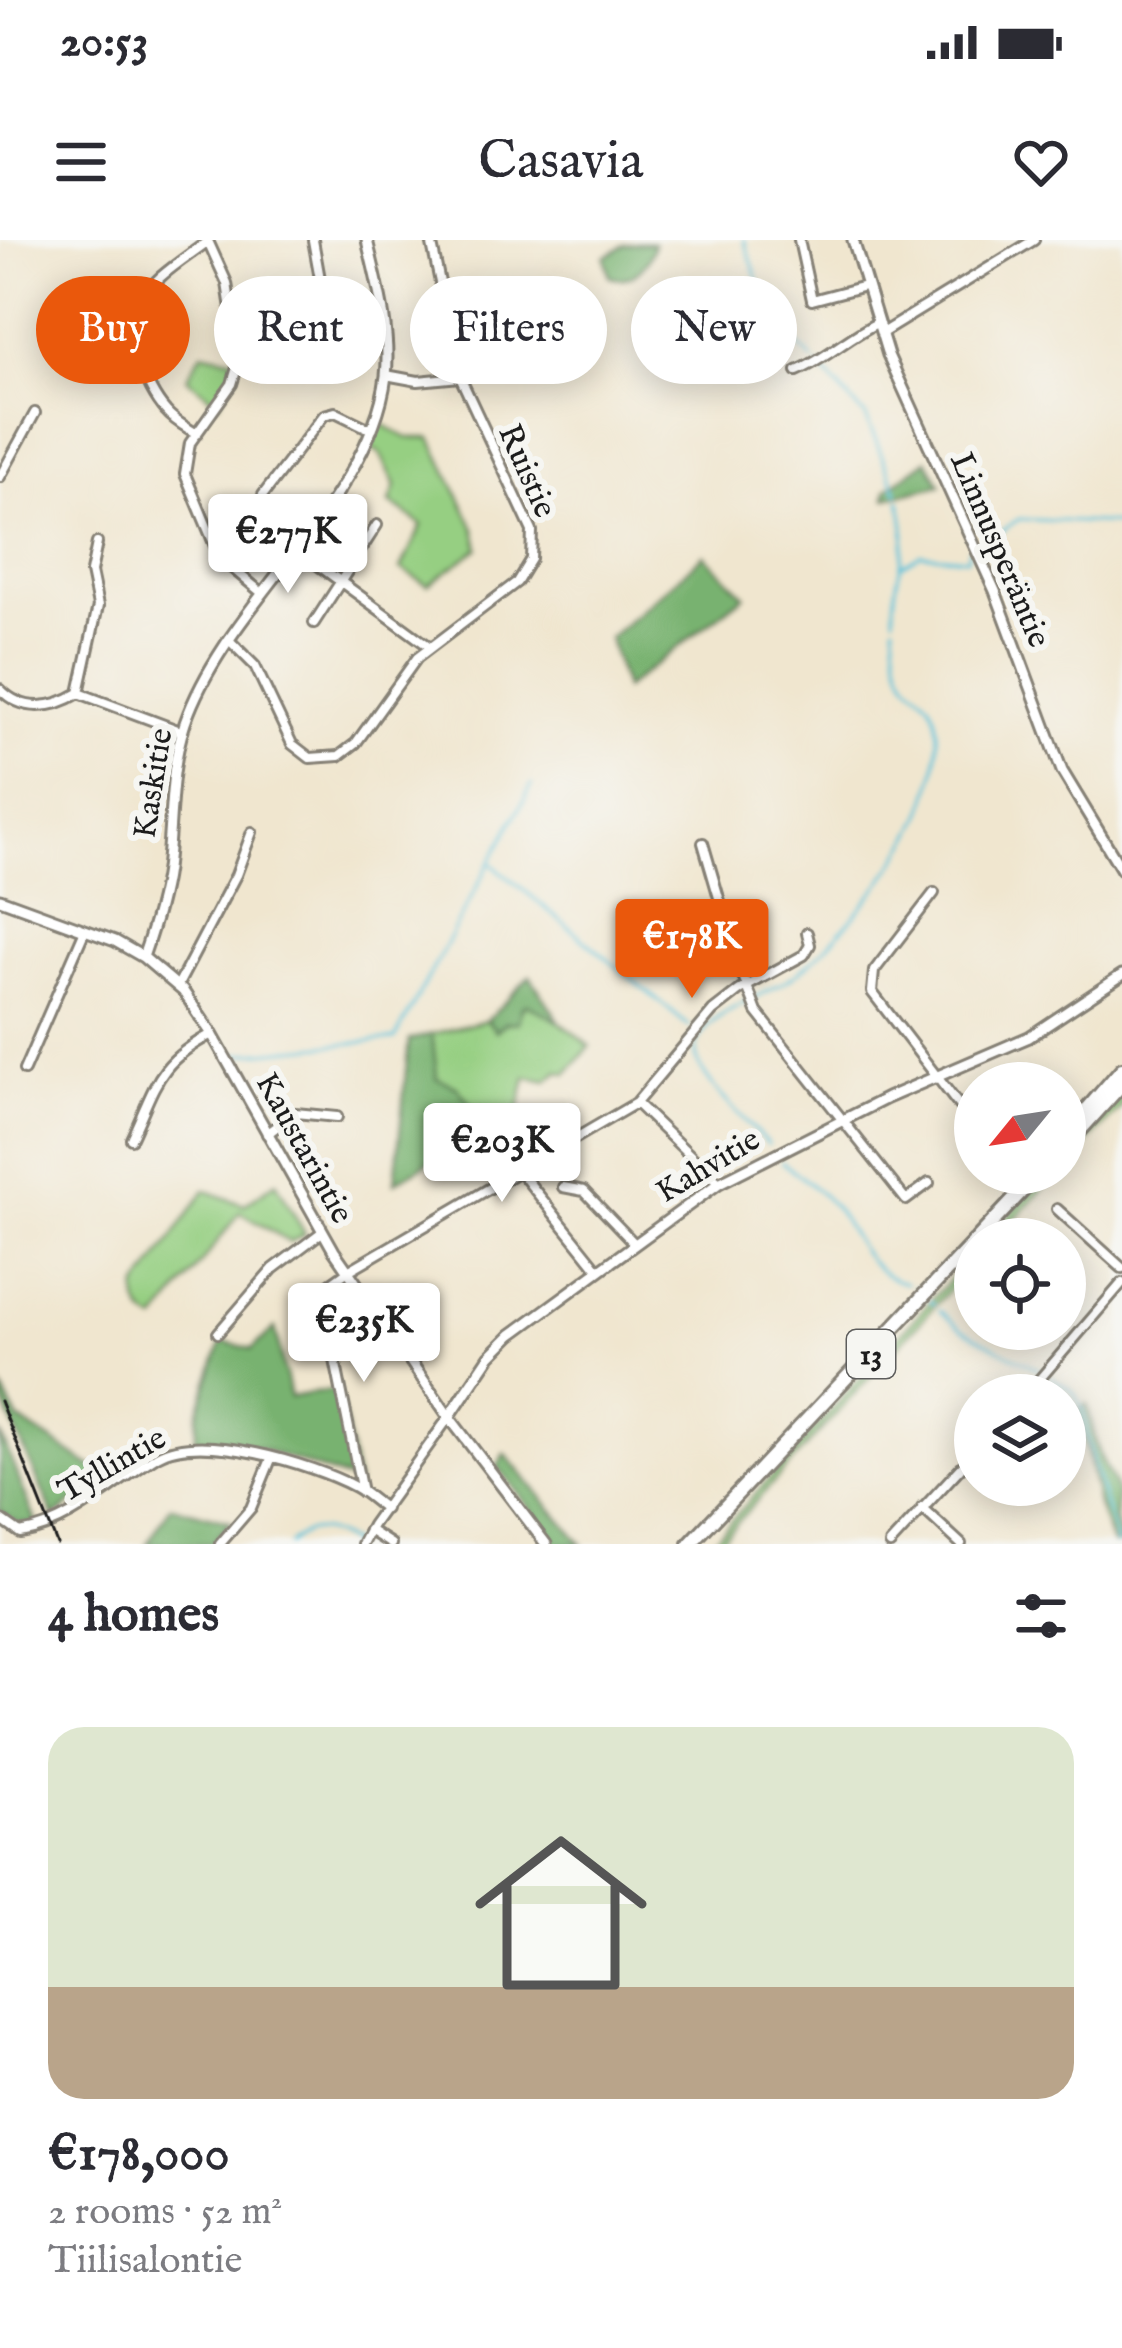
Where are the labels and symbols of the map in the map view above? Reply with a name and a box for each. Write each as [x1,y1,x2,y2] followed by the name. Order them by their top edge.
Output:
[487,418,565,524] street label: Ruistie
[939,446,1059,654] street label: Linnusperäntie
[204,494,372,596] pin: €277K
[125,725,183,842] street label: Kaskitie
[608,899,776,1001] pin: €178K
[954,1062,1086,1194] north arrow
[245,1066,362,1231] street label: Kaustarintie
[418,1103,586,1205] pin: €203K
[649,1119,768,1214] street label: Kahvitie
[280,1283,448,1385] pin: €235K
[847,1330,895,1378] road number: 13
[51,1418,174,1513] street label: Tyllintie

